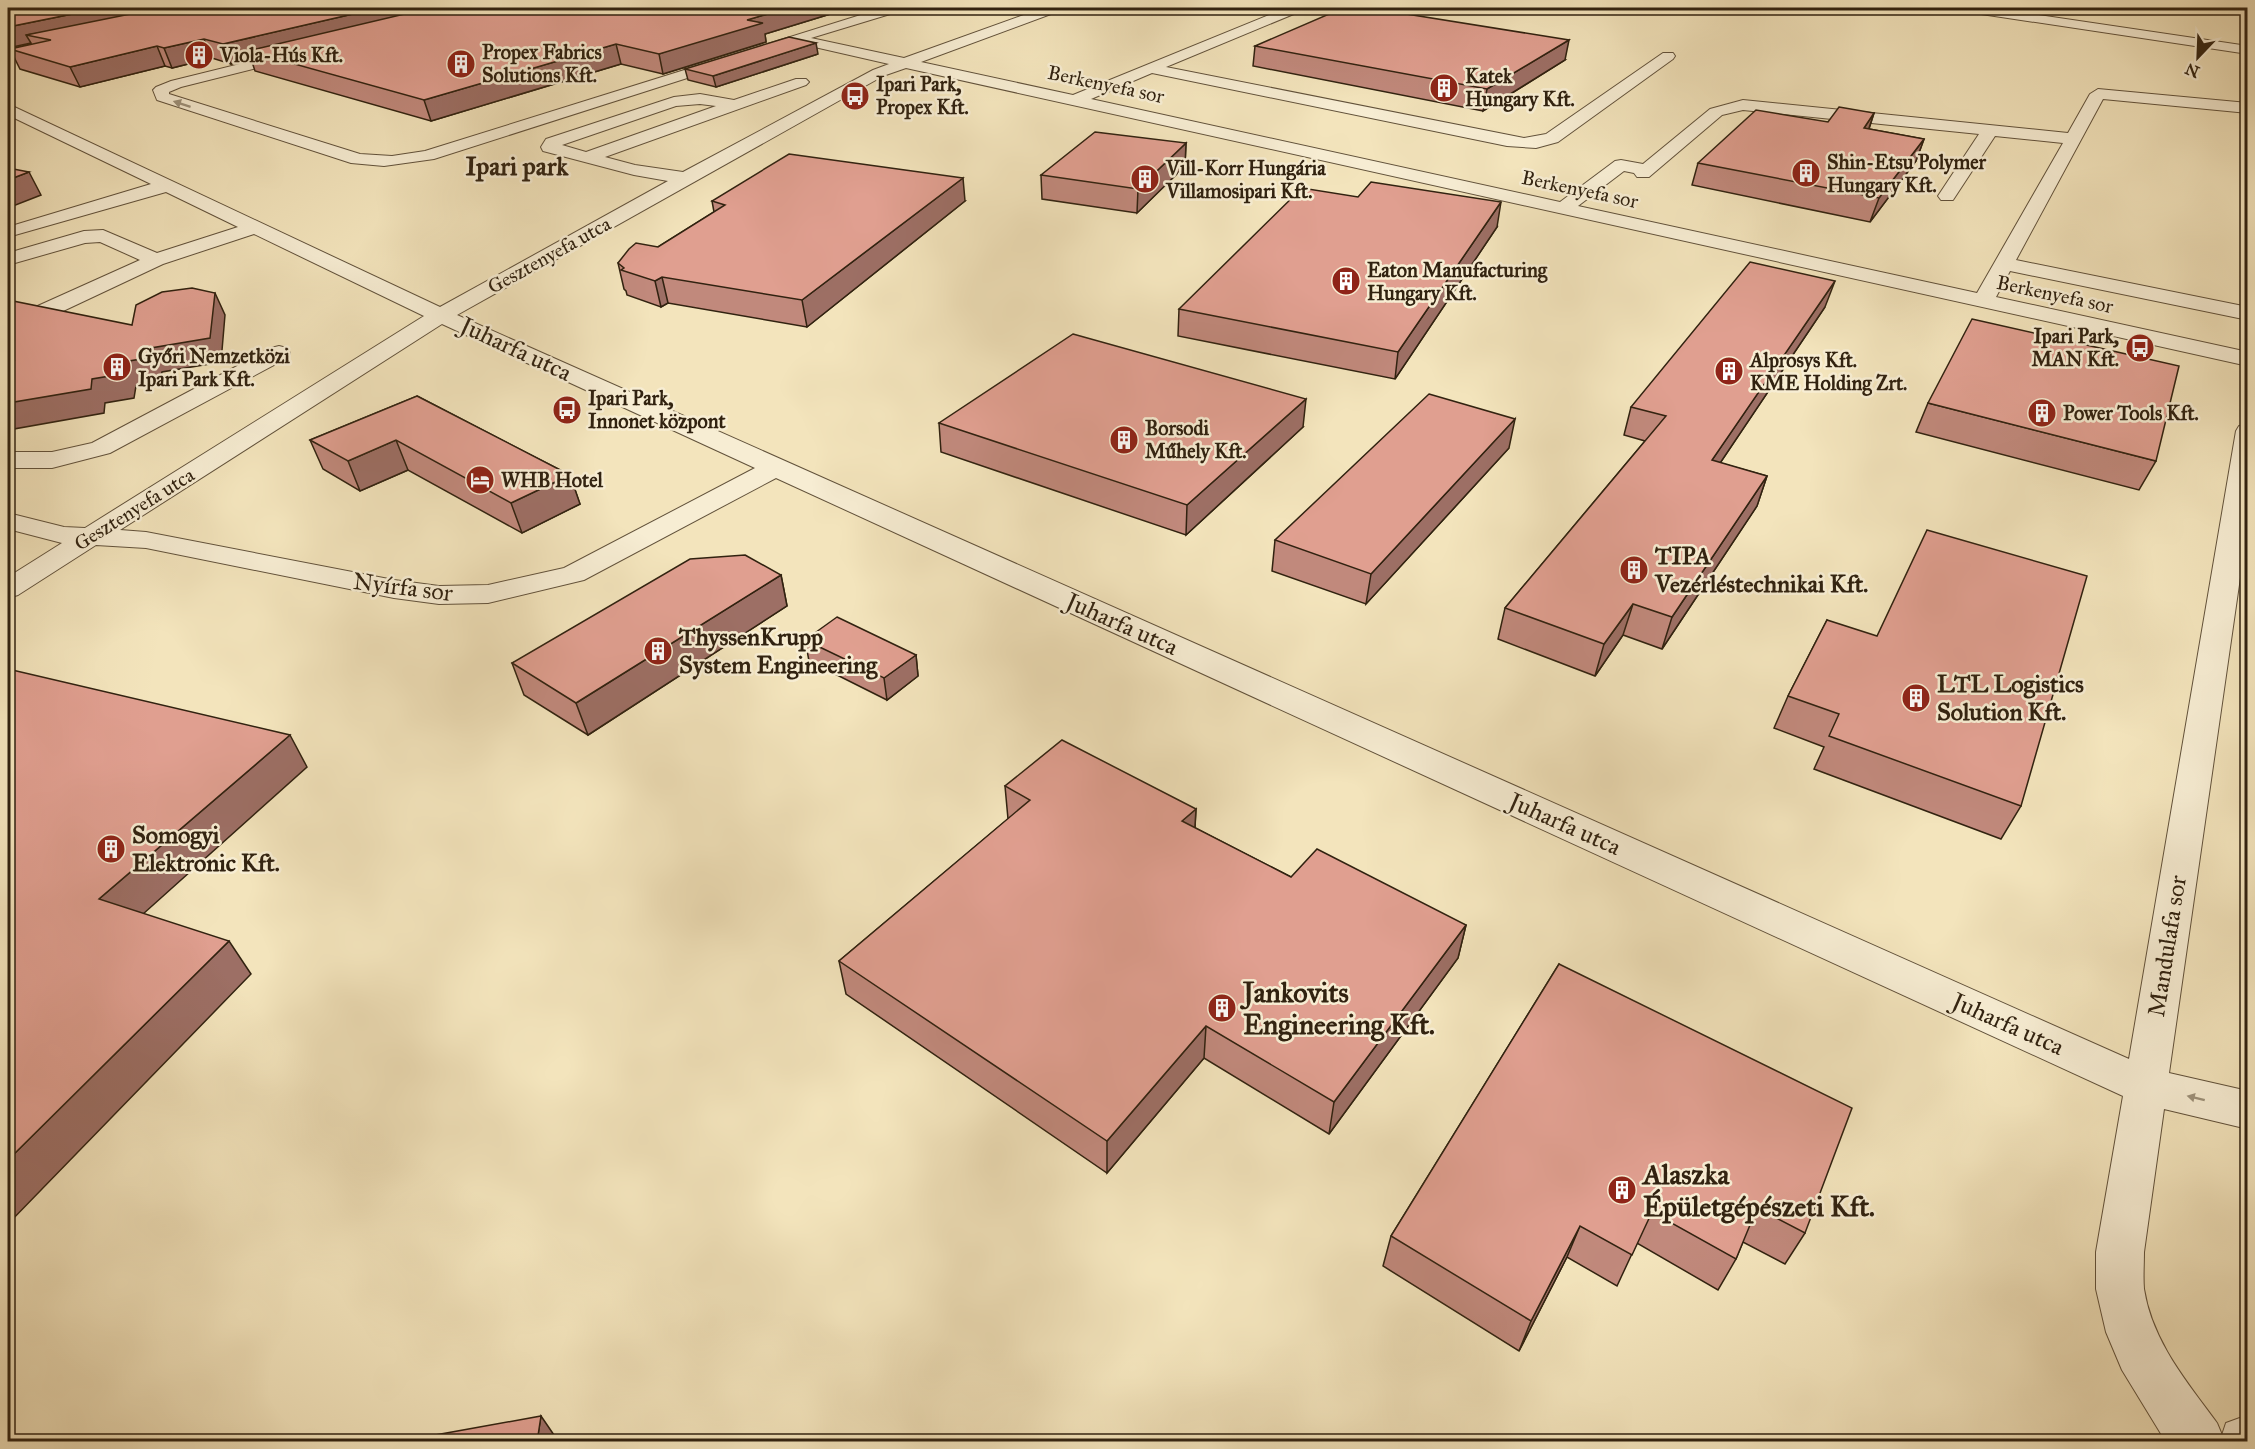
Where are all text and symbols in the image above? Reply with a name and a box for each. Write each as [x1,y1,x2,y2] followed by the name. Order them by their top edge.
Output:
[2168,27,2228,87] north arrow
[183,39,215,71] building icon: Viola-Hús Kft.
[482,40,602,87] place label: Propex Fabrics Solutions Kft.
[219,43,343,67] place label: Viola-Hús Kft.
[445,48,477,80] building icon: Propex Fabrics Solutions Kft.
[2182,59,2202,82] text: N
[1045,60,1167,108] street label: Berkenyefa sor
[1465,64,1575,112] place label: Katek Hungary Kft.
[876,72,969,120] place label: Ipari Park, Propex Kft.
[1428,72,1460,104] building icon: Katek Hungary Kft.
[839,80,871,112] bus stop icon: Ipari Park, Propex Kft.
[173,98,191,108] one-way arrow
[466,150,569,182] district label: Ipari park
[1827,150,1986,198] place label: Shin-Etsu Polymer Hungary Kft.
[1165,156,1326,204] place label: Vill-Korr Hungária Villamosipari Kft.
[1790,157,1822,189] building icon: Shin-Etsu Polymer Hungary Kft.
[1129,163,1161,195] building icon: Vill-Korr Hungária Villamosipari Kft.
[1519,165,1641,213] street label: Berkenyefa sor
[483,211,615,299] street label: Gesztenyefa utca
[1367,258,1548,306] place label: Eaton Manufacturing Hungary Kft.
[1330,265,1362,297] building icon: Eaton Manufacturing Hungary Kft.
[1994,270,2116,318] street label: Berkenyefa sor
[453,309,577,388] street label: Juharfa utca
[2031,324,2119,371] place label: Ipari Park, MAN Kft.
[2124,332,2156,364] bus stop icon: Ipari Park, MAN Kft.
[138,344,290,392] place label: Győri Nemzetközi Ipari Park Kft.
[1748,348,1907,396] place label: Alprosys Kft. KME Holding Zrt.
[101,351,133,383] building icon: Győri Nemzetközi Ipari Park Kft.
[1713,355,1745,387] building icon: Alprosys Kft. KME Holding Zrt.
[588,386,727,434] place label: Ipari Park, Innonet központ
[551,394,583,426] bus stop icon: Ipari Park, Innonet központ
[2026,397,2058,429] building icon: Power Tools Kft.
[2063,401,2199,425] place label: Power Tools Kft.
[1145,416,1246,464] place label: Borsodi Műhely Kft.
[1108,424,1140,456] building icon: Borsodi Műhely Kft.
[70,462,199,555] street label: Gesztenyefa utca
[464,464,496,496] hotel icon: WHB Hotel
[501,468,604,492] place label: WHB Hotel
[1654,541,1868,599] place label: TIPA Vezérléstechnikai Kft.
[1618,554,1650,586] building icon: TIPA Vezérléstechnikai Kft.
[352,566,454,608] street label: Nyírfa sor
[1059,585,1183,662] street label: Juharfa utca
[678,622,878,680] place label: ThyssenKrupp System Engineering
[642,635,674,667] building icon: ThyssenKrupp System Engineering
[1937,669,2084,727] place label: LTL Logistics Solution Kft.
[1900,682,1932,714] building icon: LTL Logistics Solution Kft.
[1502,785,1626,862] street label: Juharfa utca
[132,820,280,878] place label: Somogyi Elektronic Kft.
[95,833,127,865] building icon: Somogyi Elektronic Kft.
[2141,873,2193,1019] street label: Mandulafa sor
[1239,975,1435,1042] place label: Jankovits Engineering Kft.
[1945,985,2069,1062] street label: Juharfa utca
[1206,992,1238,1024] building icon: Jankovits Engineering Kft.
[2187,1092,2205,1102] one-way arrow
[1641,1157,1875,1224] place label: Alaszka Épületgépészeti Kft.
[1606,1174,1638,1206] building icon: Alaszka Épületgépészeti Kft.

